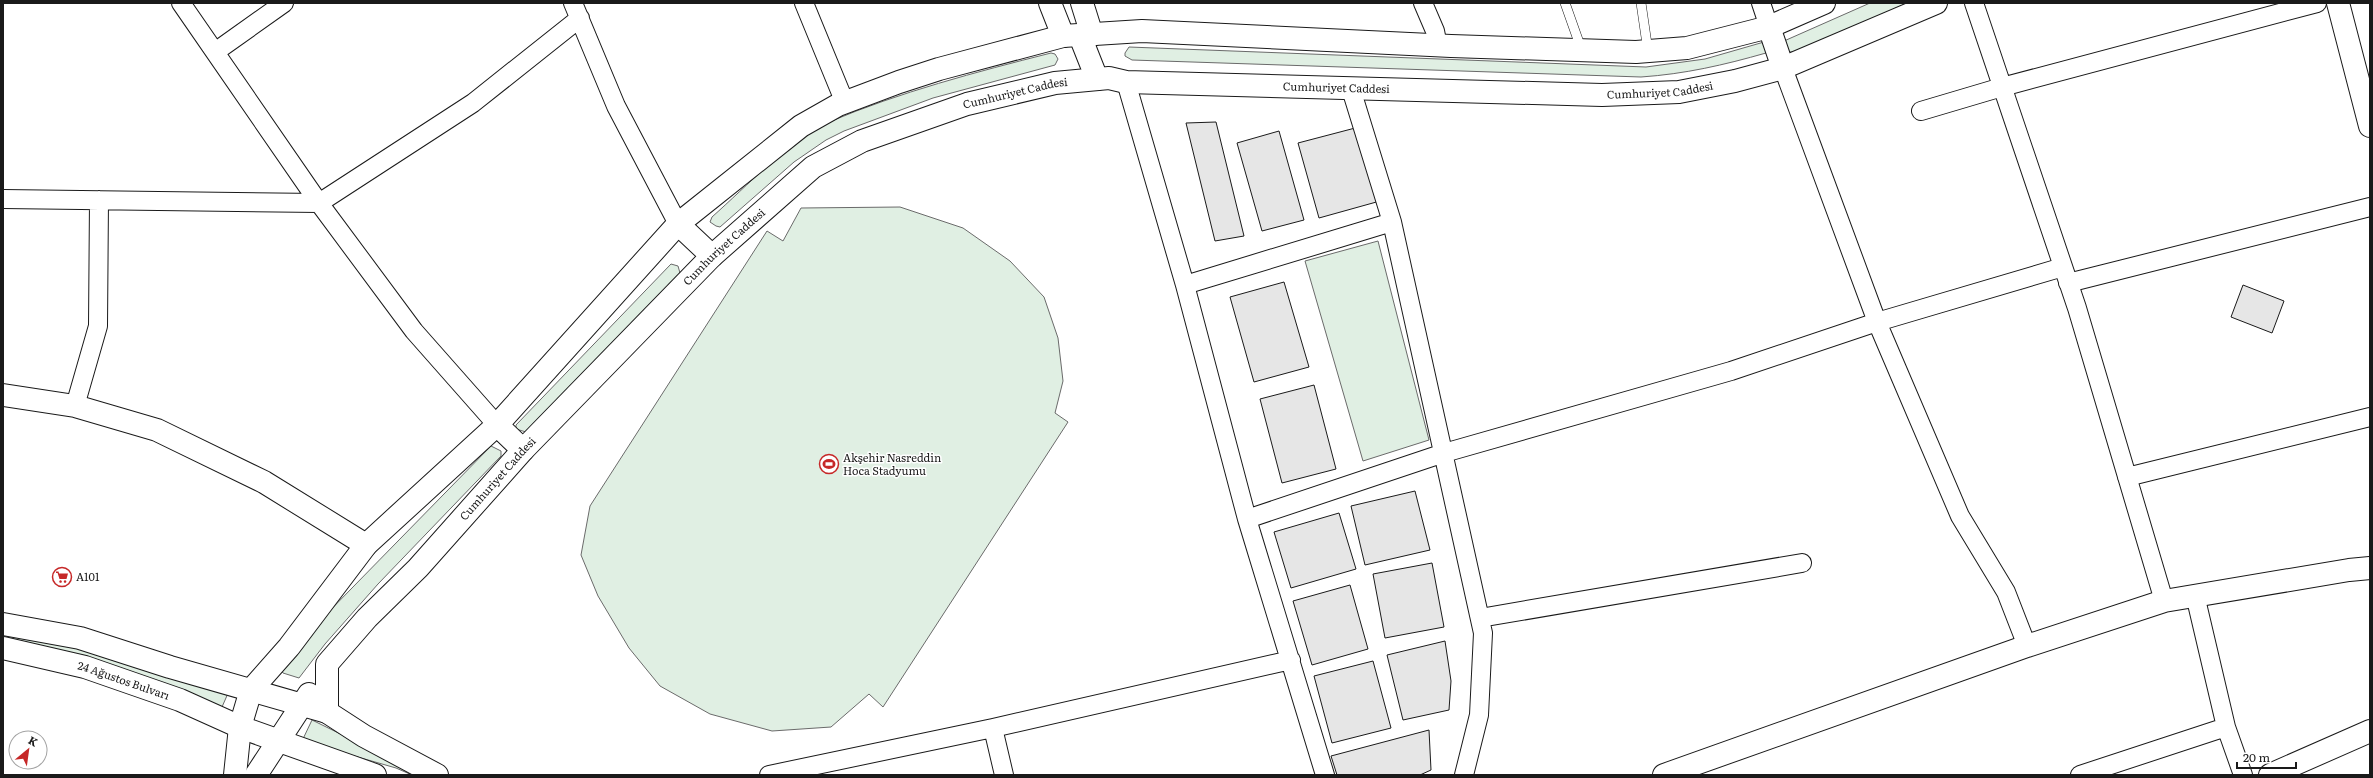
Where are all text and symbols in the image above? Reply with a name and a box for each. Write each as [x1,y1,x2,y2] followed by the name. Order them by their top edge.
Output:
[960,73,1068,112] street label: Cumhuriyet Caddesi
[1606,76,1715,102] street label: Cumhuriyet Caddesi
[1283,77,1390,96] street label: Cumhuriyet Caddesi
[679,204,768,288] street label: Cumhuriyet Caddesi
[455,433,539,523] street label: Cumhuriyet Caddesi
[843,449,941,478] place label: Akşehir Nasreddin Hoca Stadyumu
[818,453,840,475] sports icon: Akşehir Nasreddin Hoca Stadyumu
[51,566,73,588] supermarket icon: A101
[76,568,100,584] place label: A101
[76,657,172,703] street label: 24 Ağustos Bulvarı
[8,730,48,770] north arrow
[26,731,41,750] text: K
[2237,744,2296,770] scale bar
[2243,748,2270,766] text: 20 m

